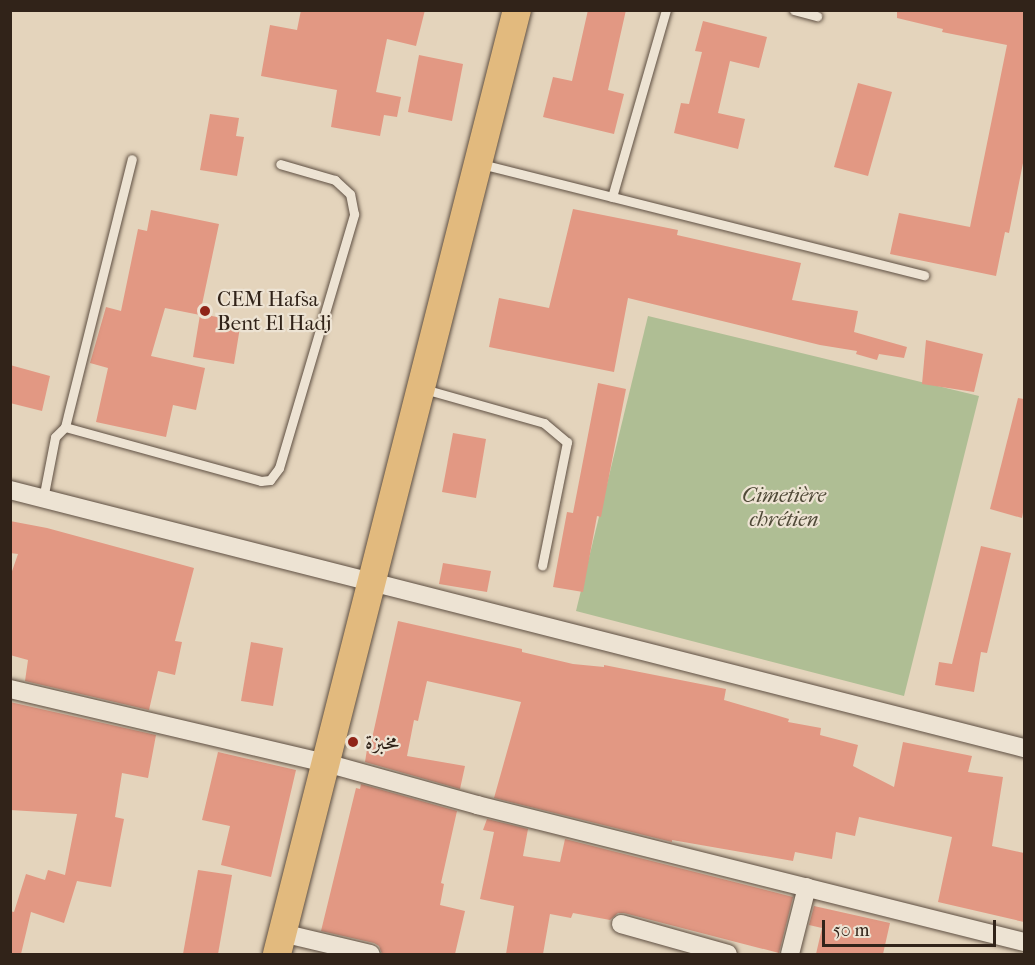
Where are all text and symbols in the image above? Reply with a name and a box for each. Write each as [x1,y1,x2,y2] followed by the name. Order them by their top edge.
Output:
[217,286,331,336] place label: CEM Hafsa Bent El Hadj
[198,304,212,318] marker: CEM Hafsa Bent El Hadj
[742,482,826,532] park label: Cimetière chrétien
[365,729,399,755] place label: مخبزة
[346,735,360,749] marker: مخبزة
[825,908,999,946] scale bar
[833,920,869,941] text: 50 m

